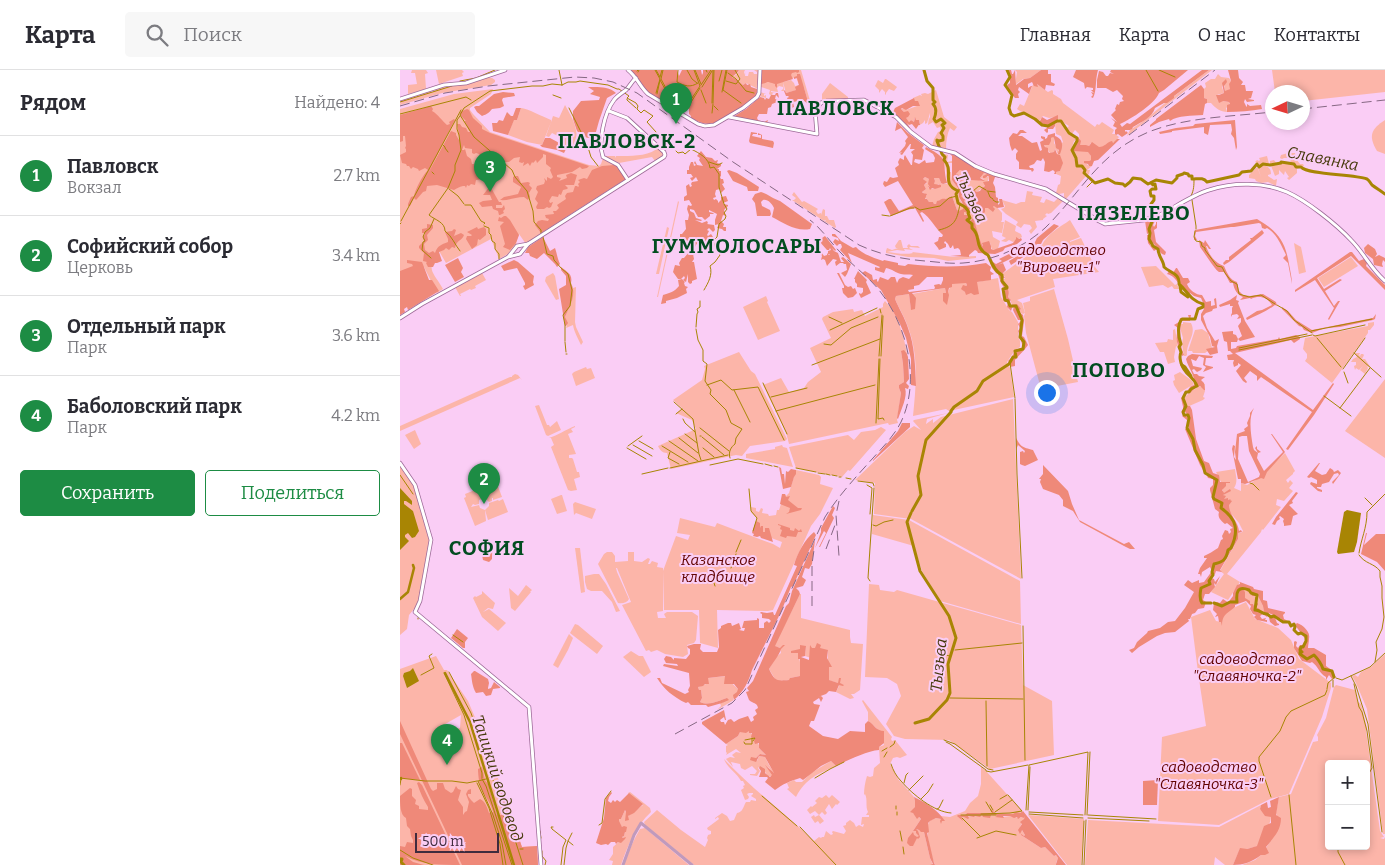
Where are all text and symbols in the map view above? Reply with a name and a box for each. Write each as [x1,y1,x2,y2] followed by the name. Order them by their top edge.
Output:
[125,12,475,57] search box
[25,21,95,49] text: Карта
[143,21,171,49] icon: search
[183,23,242,46] text: Поиск
[1020,24,1091,46] text: Главная
[1119,24,1170,46] text: Карта
[1198,24,1246,46] text: О нас
[1274,24,1360,46] text: Контакты
[660,83,692,124] pin: 1
[1265,85,1310,130] north arrow
[20,90,86,116] text: Рядом
[294,93,380,112] text: Найдено: 4
[777,96,895,120] district label: ПАВЛОВСК
[558,129,696,153] district label: ПАВЛОВСК-2
[1285,142,1360,175] water label: Славянка
[474,151,506,192] pin: 3
[67,155,158,178] text: Павловск
[33,166,39,185] text: 1
[333,166,380,185] text: 2.7 km
[951,169,992,226] water label: Тызьва
[67,178,122,197] text: Вокзал
[1077,201,1191,225] district label: ПЯЗЕЛЕВО
[652,234,822,258] district label: ГУММОЛОСАРЫ
[67,235,233,258] text: Софийский собор
[1010,241,1106,276] park label: садоводство "Вировец-1"
[31,246,41,265] text: 2
[332,246,380,265] text: 3.4 km
[67,258,133,277] text: Церковь
[67,315,226,338] text: Отдельный парк
[31,326,41,345] text: 3
[332,326,380,345] text: 3.6 km
[67,338,107,357] text: Парк
[1072,358,1166,382] district label: ПОПОВО
[1034,380,1060,406] your location
[67,395,242,418] text: Баболовский парк
[31,406,41,425] text: 4
[331,406,380,425] text: 4.2 km
[67,418,107,437] text: Парк
[468,463,500,504] pin: 2
[20,470,195,516] button: Сохранить
[205,470,380,516] button: Поделиться
[449,536,525,560] district label: СОФИЯ
[681,551,756,586] park label: Казанское кладбище
[926,637,951,693] water label: Тызьва
[1193,650,1302,685] park label: садоводство "Славяночка-2"
[468,713,527,844] water label: Таицкий водовод
[431,724,463,765] pin: 4
[1155,758,1264,793] park label: садоводство "Славяночка-3"
[1325,760,1370,850] map controls
[1325,760,1370,805] button: +
[1325,805,1370,850] button: −
[415,830,499,853] scale bar
[422,833,464,850] text: 500 m

